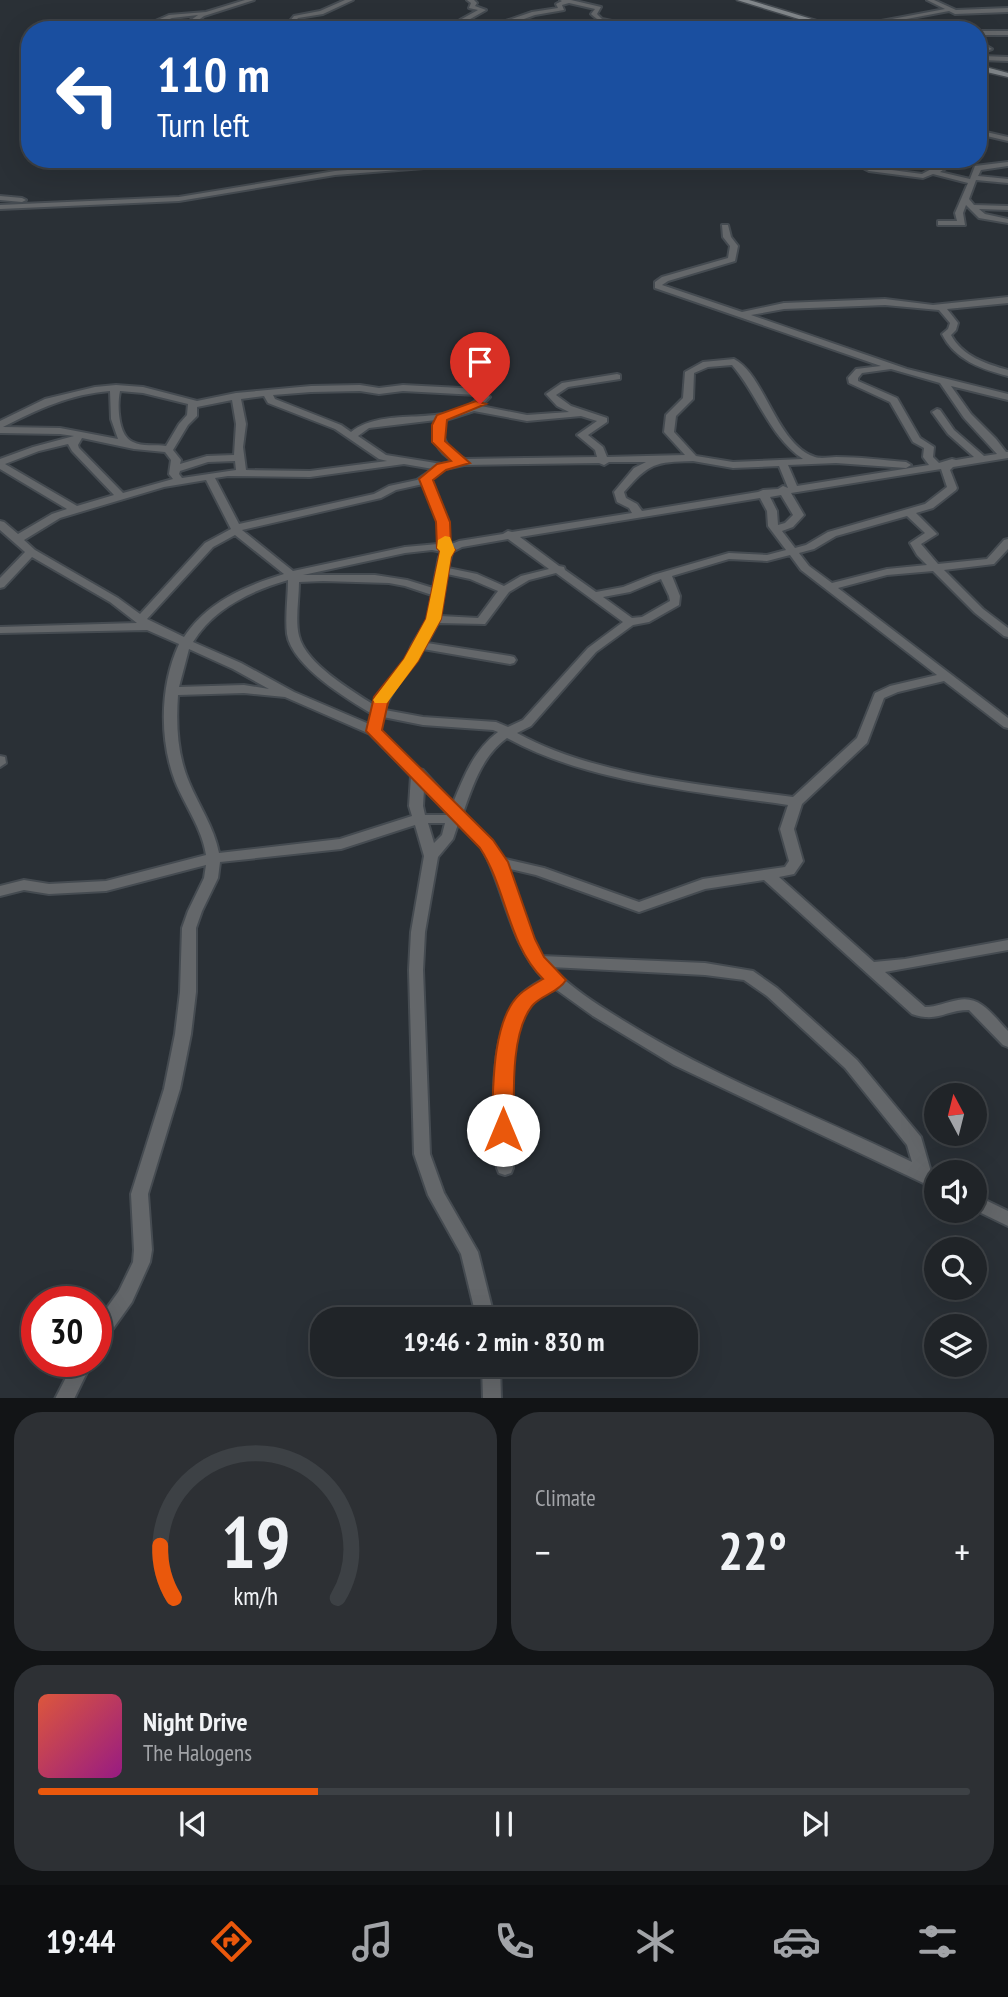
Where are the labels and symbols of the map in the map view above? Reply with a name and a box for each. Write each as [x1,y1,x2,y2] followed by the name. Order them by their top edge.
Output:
[450,332,510,404] pin
[924,1083,987,1146] north arrow
[466,1093,540,1167] position arrow
[21,1286,112,1377] speed limit sign: 30

